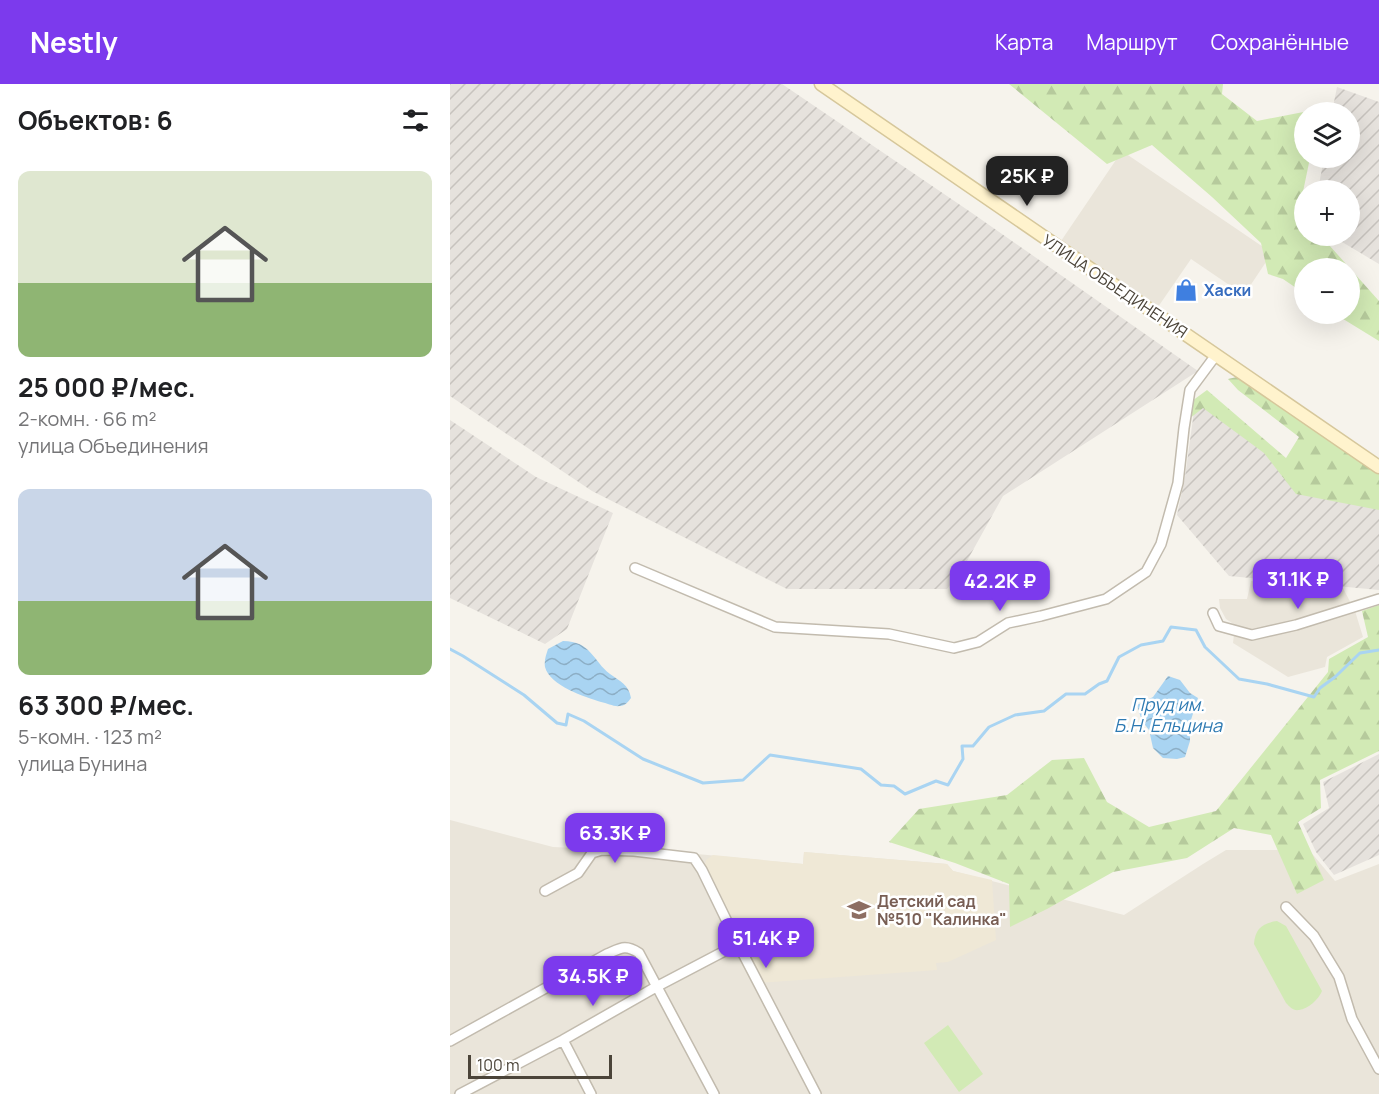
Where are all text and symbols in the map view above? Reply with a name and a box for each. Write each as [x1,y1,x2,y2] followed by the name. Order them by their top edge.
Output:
[30,23,118,61] text: Nestly
[995,28,1053,56] text: Карта
[1086,28,1178,56] text: Маршрут
[1211,28,1349,56] text: Сохранённые
[18,102,173,138] text: Объектов: 6
[1294,102,1360,324] map controls
[1294,102,1360,168] button: layers
[399,104,432,137] icon: filters
[985,156,1069,207] pin: 25K ₽
[1000,162,1054,189] text: 25K ₽
[1294,180,1360,246] button: +
[171,210,279,318] icon: home
[1038,229,1192,343] street label: УЛИЦА ОБЪЕДИНЕНИЯ
[1294,258,1360,324] button: −
[1173,277,1199,303] shop icon: Хаски
[1204,279,1251,301] place label: Хаски
[18,369,196,405] text: 25 000 ₽/мес.
[18,405,156,432] text: 2-комн. · 66 m²
[18,432,209,459] text: улица Объединения
[171,528,279,636] icon: home
[1243,559,1353,610] pin: 31.1K ₽
[945,561,1055,612] pin: 42.2K ₽
[1267,565,1329,592] text: 31.1K ₽
[964,567,1036,594] text: 42.2K ₽
[18,687,194,723] text: 63 300 ₽/мес.
[1114,692,1223,737] water label: Пруд им. Б.Н. Ельцина
[18,723,162,750] text: 5-комн. · 123 m²
[18,750,147,777] text: улица Бунина
[560,813,670,864] pin: 63.3K ₽
[579,819,651,846] text: 63.3K ₽
[877,890,1007,930] place label: Детский сад №510 "Калинка"
[846,897,872,923] school or university icon: Детский сад №510 "Калинка"
[711,918,821,969] pin: 51.4K ₽
[732,924,800,951] text: 51.4K ₽
[538,956,648,1007] pin: 34.5K ₽
[557,962,629,989] text: 34.5K ₽
[468,1052,612,1080] scale bar
[477,1054,520,1076] text: 100 m

